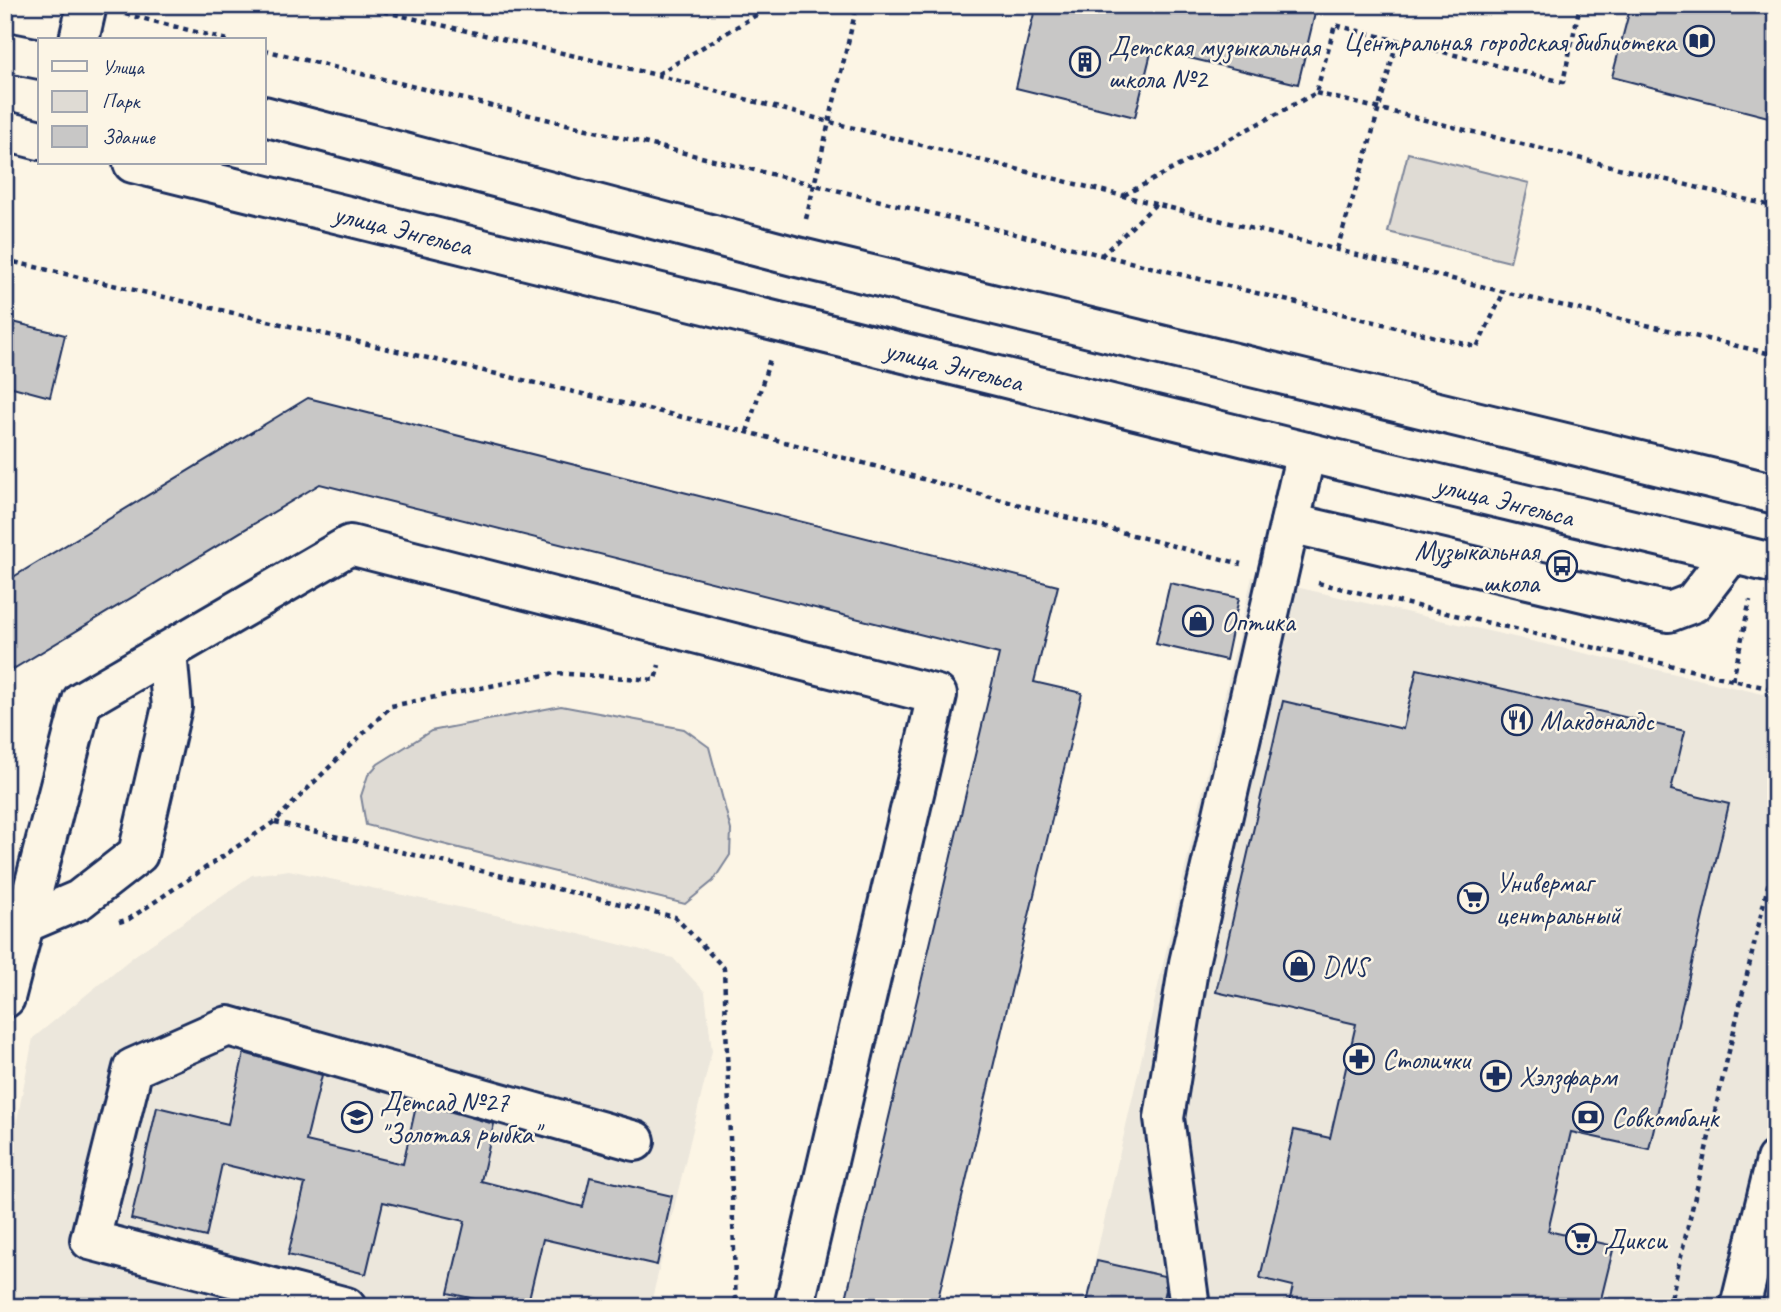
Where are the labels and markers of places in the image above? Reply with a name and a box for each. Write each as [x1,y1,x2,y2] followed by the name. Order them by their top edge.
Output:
[1343,24,1678,59] place label: Центральная городская библиотека
[1682,24,1716,58] library icon: Центральная городская библиотека
[1108,29,1322,96] place label: Детская музыкальная школа №2
[1068,45,1102,79] building icon: Детская музыкальная школа №2
[1414,533,1541,600] place label: Музыкальная школа
[1545,549,1579,583] bus stop icon: Музыкальная школа
[1181,604,1215,638] shop icon: Оптика
[1221,604,1297,639] place label: Оптика
[1500,703,1534,737] restaurant icon: Макдоналдс
[1540,703,1655,738] place label: Макдоналдс
[1496,865,1622,932] place label: Универмаг центральный
[1456,881,1490,915] supermarket icon: Универмаг центральный
[1282,949,1316,983] shop icon: DNS
[1322,949,1372,984] place label: DNS
[1342,1042,1376,1076] pharmacy icon: Столички
[1382,1042,1473,1077] place label: Столички
[1479,1059,1513,1093] pharmacy icon: Хэлзфарм
[1519,1059,1619,1094] place label: Хэлзфарм
[380,1084,545,1151] place label: Детсад №27 "Золотая рыбка"
[340,1100,374,1134] school or university icon: Детсад №27 "Золотая рыбка"
[1571,1100,1605,1134] bank icon: Совкомбанк
[1611,1100,1720,1135] place label: Совкомбанк
[1564,1222,1598,1256] supermarket icon: Дикси
[1604,1222,1668,1257] place label: Дикси

